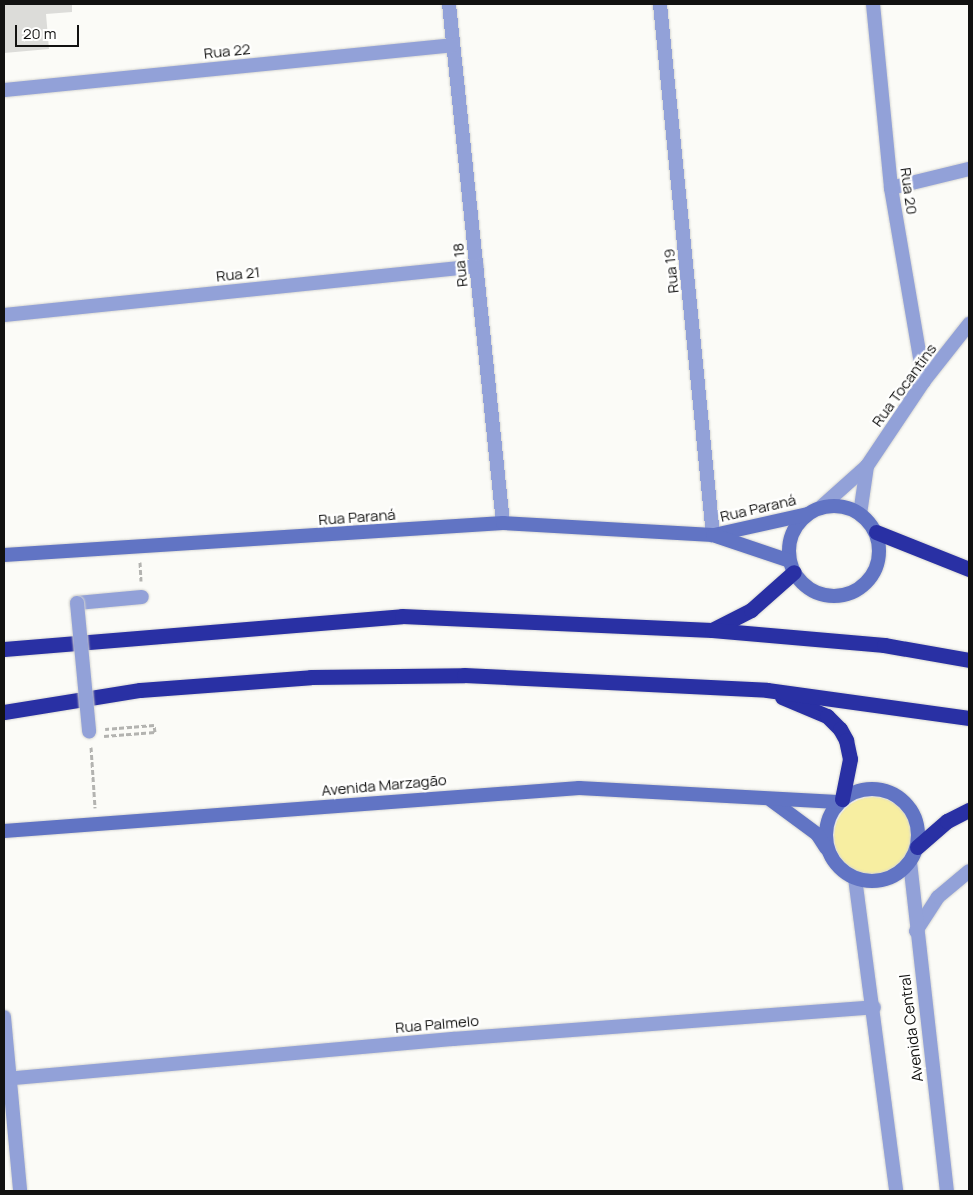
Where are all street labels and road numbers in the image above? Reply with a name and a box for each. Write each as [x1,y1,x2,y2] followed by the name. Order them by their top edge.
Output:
[203,40,251,62] street label: Rua 22
[897,166,921,216] street label: Rua 20
[449,242,471,288] street label: Rua 18
[660,248,682,294] street label: Rua 19
[215,263,261,285] street label: Rua 21
[868,340,940,430] street label: Rua Tocantins
[718,491,798,525] street label: Rua Paraná
[318,505,396,529] street label: Rua Paraná
[321,771,447,799] street label: Avenida Marzagão
[895,973,927,1083] street label: Avenida Central
[394,1011,480,1037] street label: Rua Palmelo

